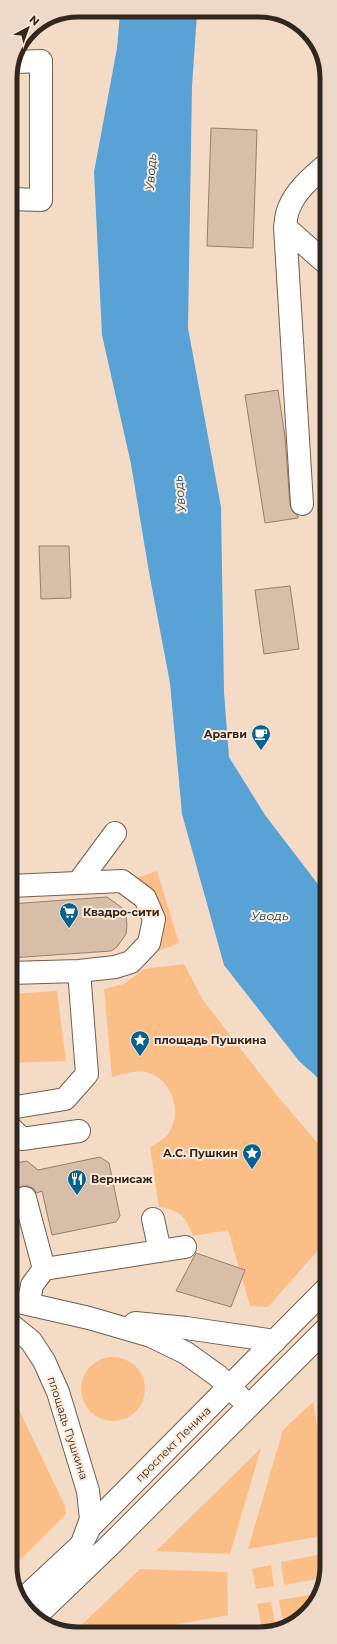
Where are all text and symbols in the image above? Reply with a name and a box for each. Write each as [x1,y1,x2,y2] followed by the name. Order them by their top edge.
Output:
[8,8,48,48] north arrow
[27,12,43,29] text: N
[142,153,159,191] water label: Уводь
[170,474,189,513] water label: Уводь
[250,723,272,751] cafe icon: Арагви
[204,727,247,741] place label: Арагви
[58,901,80,929] supermarket icon: Квадро-сити
[83,905,159,919] place label: Квадро-сити
[251,908,289,923] water label: Уводь
[129,1029,151,1057] place icon: площадь Пушкина
[154,1033,266,1047] place label: площадь Пушкина
[241,1142,263,1170] place icon: А.C. Пушкин
[163,1146,238,1160] place label: А.C. Пушкин
[66,1168,88,1196] restaurant icon: Вернисаж
[91,1172,153,1186] place label: Вернисаж
[45,1375,91,1481] street label: площадь Пушкина
[132,1403,214,1485] street label: проспект Ленина

